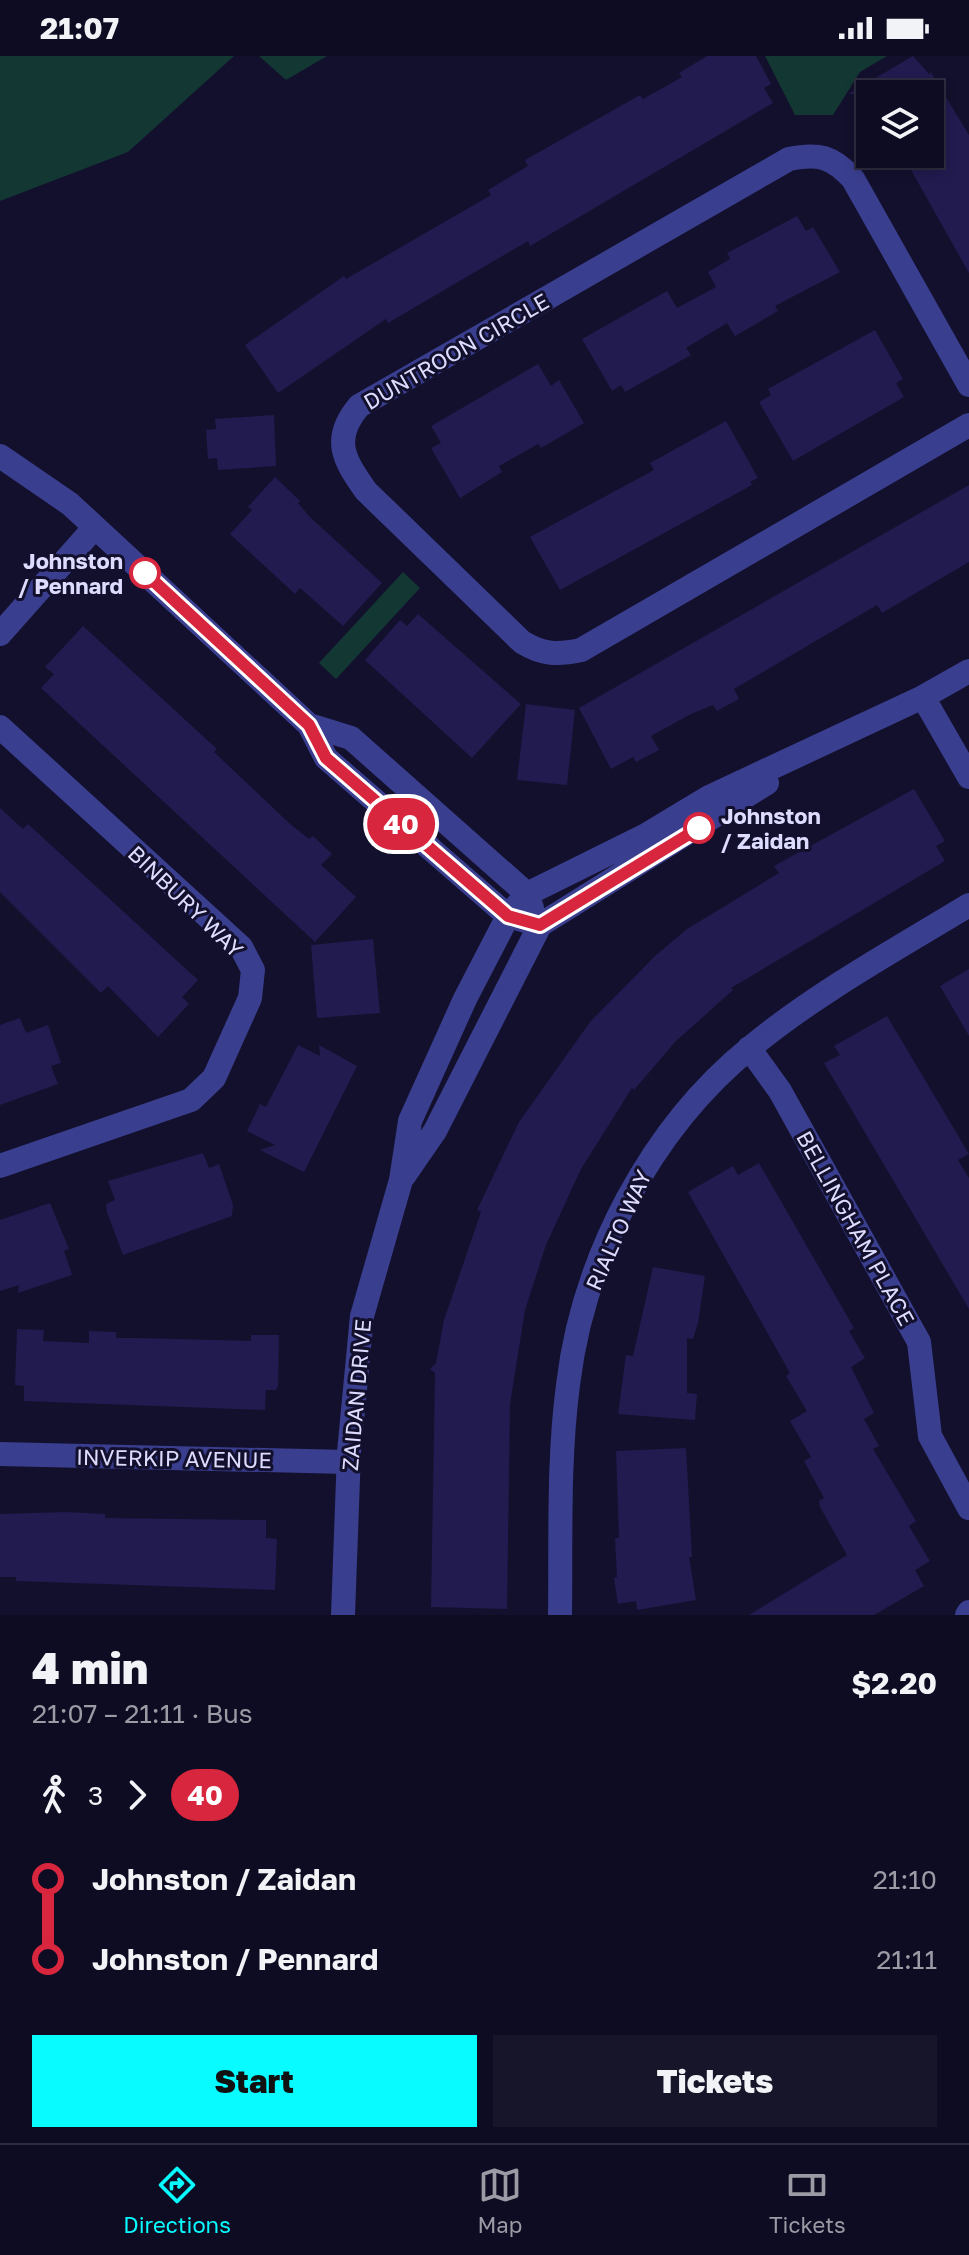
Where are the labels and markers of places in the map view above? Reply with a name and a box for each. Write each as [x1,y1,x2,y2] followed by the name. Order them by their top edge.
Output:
[18,547,123,599] place label: Johnston / Pennard
[130,558,160,588] marker: Johnston / Pennard
[721,802,821,854] place label: Johnston / Zaidan
[684,813,714,843] marker: Johnston / Zaidan

